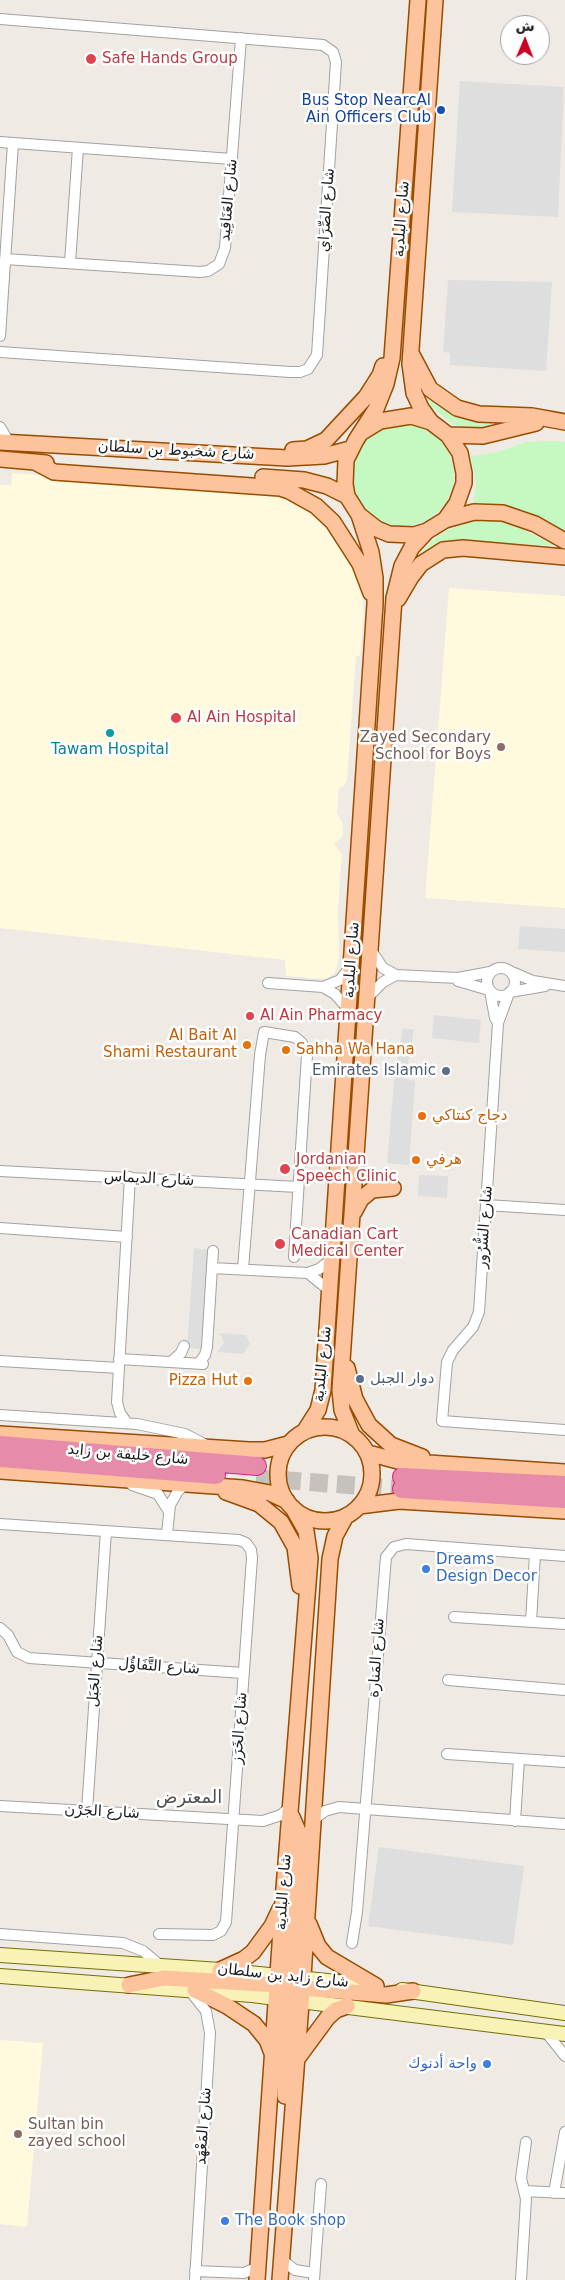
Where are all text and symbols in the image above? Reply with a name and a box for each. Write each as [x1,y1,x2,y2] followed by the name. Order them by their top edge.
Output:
[500,15,550,65] north arrow
[515,18,535,34] text: ش
[102,50,238,68] place label: Safe Hands Group
[84,52,98,66] marker: Safe Hands Group
[302,92,431,127] place label: Bus Stop NearcAl Ain Officers Club
[435,104,447,116] marker: Bus Stop NearcAl Ain Officers Club
[216,158,242,242] street label: شارع العَنَاقِيد
[315,167,339,253] street label: شارع الصِّرَاي
[390,180,414,258] street label: شارع البلدية
[97,438,255,464] street label: شارع شخبوط بن سلطان
[187,709,296,727] place label: Al Ain Hospital
[169,711,183,725] marker: Al Ain Hospital
[104,727,116,739] marker: Tawam Hospital
[360,729,491,764] place label: Zayed Secondary School for Boys
[51,741,169,759] place label: Tawam Hospital
[495,741,507,753] marker: Zayed Secondary School for Boys
[340,921,364,999] street label: شارع البلدية
[260,1007,382,1025] place label: Al Ain Pharmacy
[244,1010,256,1022] marker: Al Ain Pharmacy
[103,1027,237,1062] place label: Al Bait Al Shami Restaurant
[241,1039,253,1051] marker: Al Bait Al Shami Restaurant
[296,1041,415,1059] place label: Sahha Wa Hana
[280,1044,292,1056] marker: Sahha Wa Hana
[312,1062,436,1080] place label: Emirates Islamic
[440,1065,452,1077] marker: Emirates Islamic
[432,1107,507,1125] place label: دجاج كنتاكي
[416,1110,428,1122] marker: دجاج كنتاكي
[296,1151,397,1186] place label: Jordanian Speech Clinic
[426,1151,462,1169] place label: هرفي
[410,1154,422,1166] marker: هرفي
[278,1162,292,1176] marker: Jordanian Speech Clinic
[103,1168,195,1190] street label: شارع الديماس
[473,1185,497,1269] street label: شارع السُّرُور
[291,1226,404,1261] place label: Canadian Cart Medical Center
[273,1237,287,1251] marker: Canadian Cart Medical Center
[310,1325,336,1403] street label: شارع البلدية
[370,1370,434,1388] place label: دوار الجبل
[169,1372,238,1390] place label: Pizza Hut
[354,1373,366,1385] marker: دوار الجبل
[242,1375,254,1387] marker: Pizza Hut
[67,1441,189,1469] street label: شارع خليفة بن زايد
[436,1551,537,1586] place label: Dreams Design Decor
[420,1563,432,1575] marker: Dreams Design Decor
[365,1618,389,1698] street label: شارع المَنارة
[84,1634,108,1708] street label: شارع الجَبَل
[118,1655,200,1679] street label: شارع التَّفَاؤُل
[229,1691,251,1765] street label: شارع الخَرَز
[156,1787,222,1809] district label: المعترض
[64,1801,140,1823] street label: شارع الجَرْن
[272,1853,296,1931] street label: شارع البلدية
[216,1960,350,1992] street label: شارع زايد بن سلطان
[408,2055,477,2073] place label: واحة أدنوك
[481,2058,493,2070] marker: واحة أدنوك
[192,2087,216,2165] street label: شارع المَعْهَد
[28,2116,126,2151] place label: Sultan bin zayed school
[12,2128,24,2140] marker: Sultan bin zayed school
[235,2212,346,2230] place label: The Book shop
[219,2215,231,2227] marker: The Book shop

